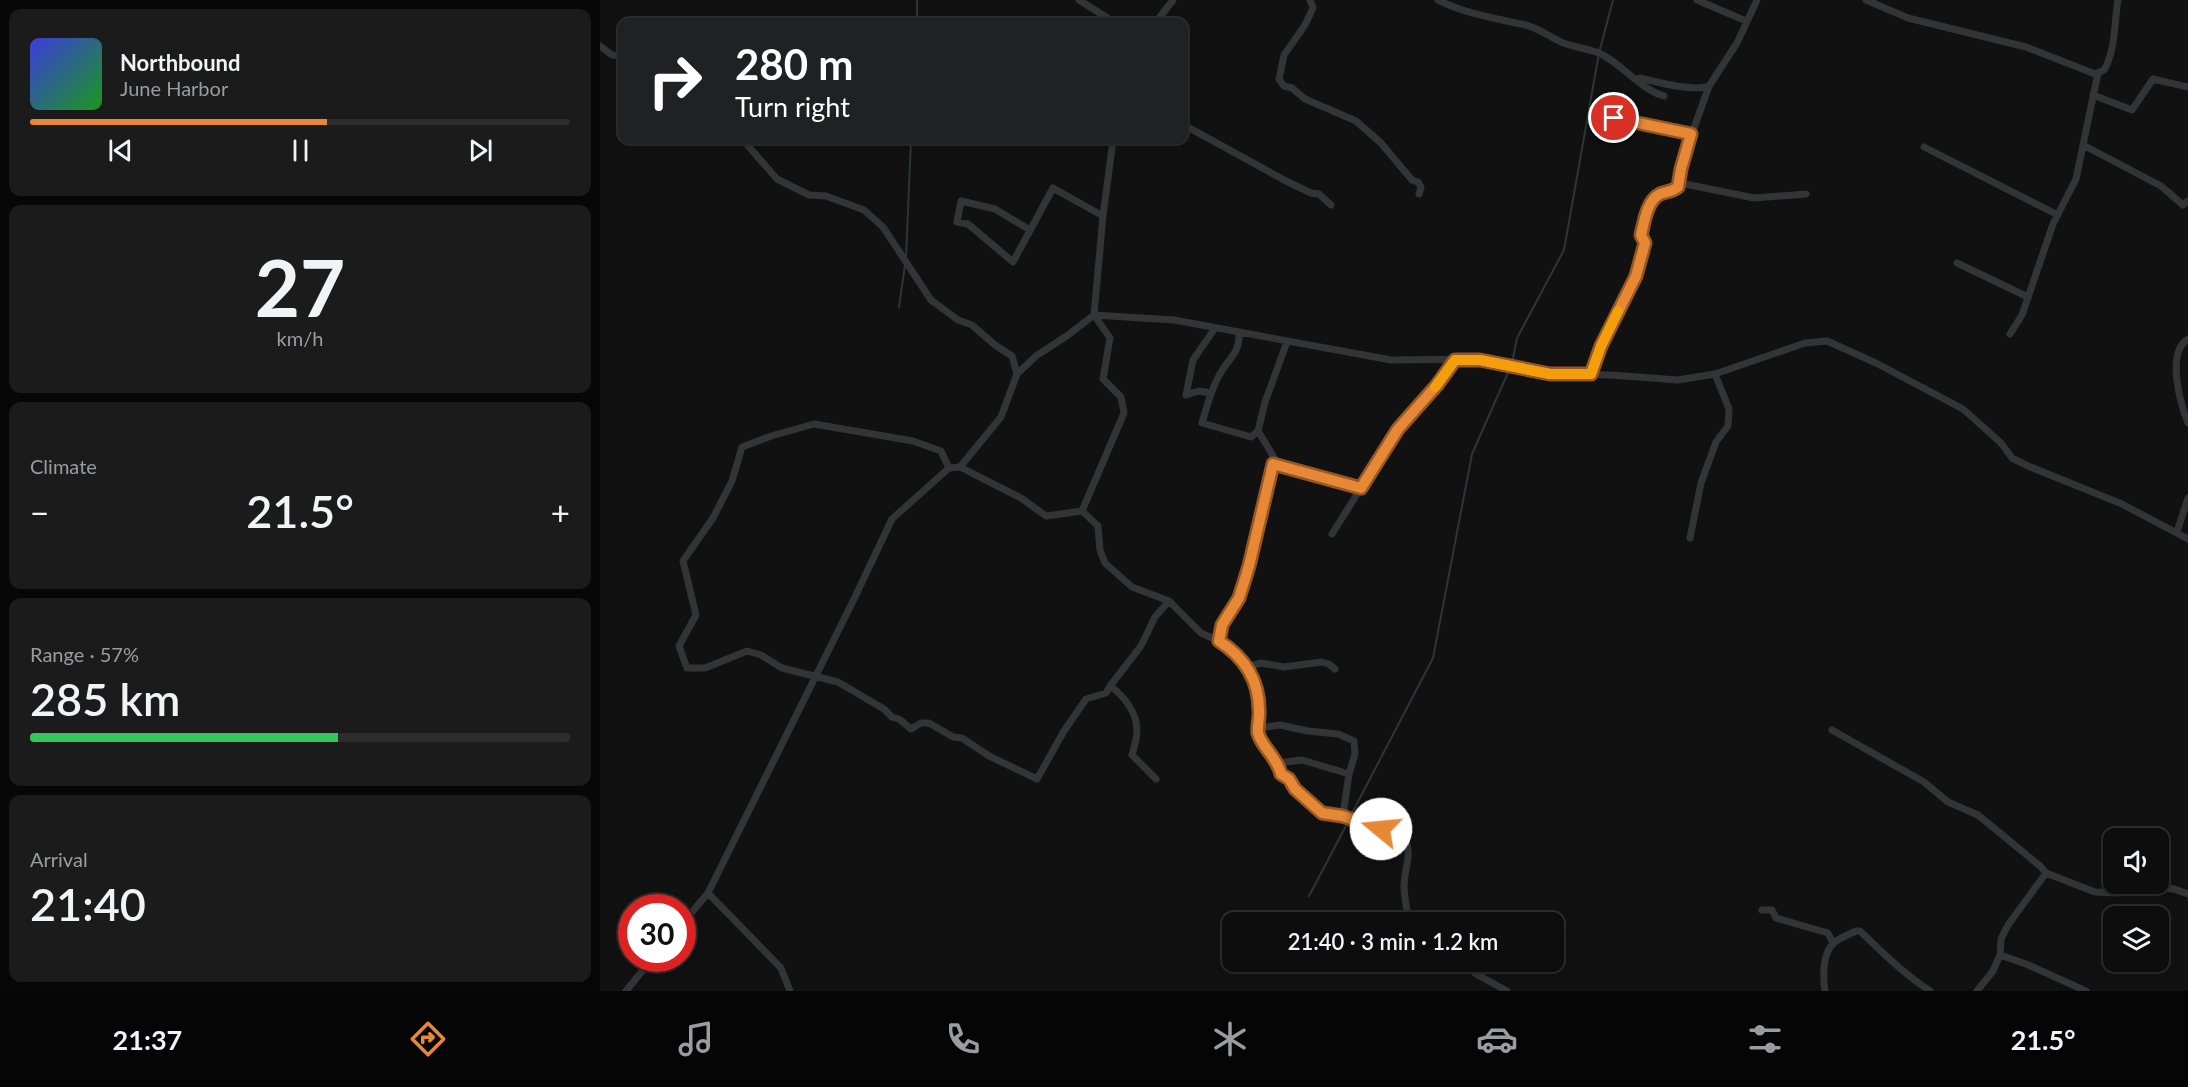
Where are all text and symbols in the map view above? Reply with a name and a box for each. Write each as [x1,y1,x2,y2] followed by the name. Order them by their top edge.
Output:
[735,39,853,89] text: 280 m
[636,42,714,120] icon: right
[120,49,240,76] text: Northbound
[120,76,228,100] text: June Harbor
[735,90,850,123] text: Turn right
[1588,92,1639,143] pin
[1597,101,1630,134] icon: arrive
[104,134,137,167] icon: previous
[284,134,317,167] icon: pause
[464,134,497,167] icon: next
[255,240,345,334] text: 27
[277,326,323,350] text: km/h
[30,454,97,478] text: Climate
[246,484,354,538] text: 21.5°
[30,492,49,532] text: −
[551,492,570,532] text: +
[30,642,139,666] text: Range · 57%
[30,672,180,726] text: 285 km
[1349,797,1413,861] position arrow
[2103,828,2169,972] map controls
[2103,828,2169,894] button: sound
[30,847,88,871] text: Arrival
[30,877,146,931] text: 21:40
[618,894,696,972] speed limit sign: 30
[2103,906,2169,972] button: layers
[1288,928,1498,955] text: 21:40 · 3 min · 1.2 km
[407,1018,449,1060] icon: directions
[675,1018,717,1060] icon: music
[942,1018,984,1060] icon: phone
[1209,1018,1251,1060] icon: climate
[1476,1018,1518,1060] icon: car
[1744,1018,1786,1060] icon: filters
[113,1023,182,1056] text: 21:37
[2011,1023,2075,1056] text: 21.5°

